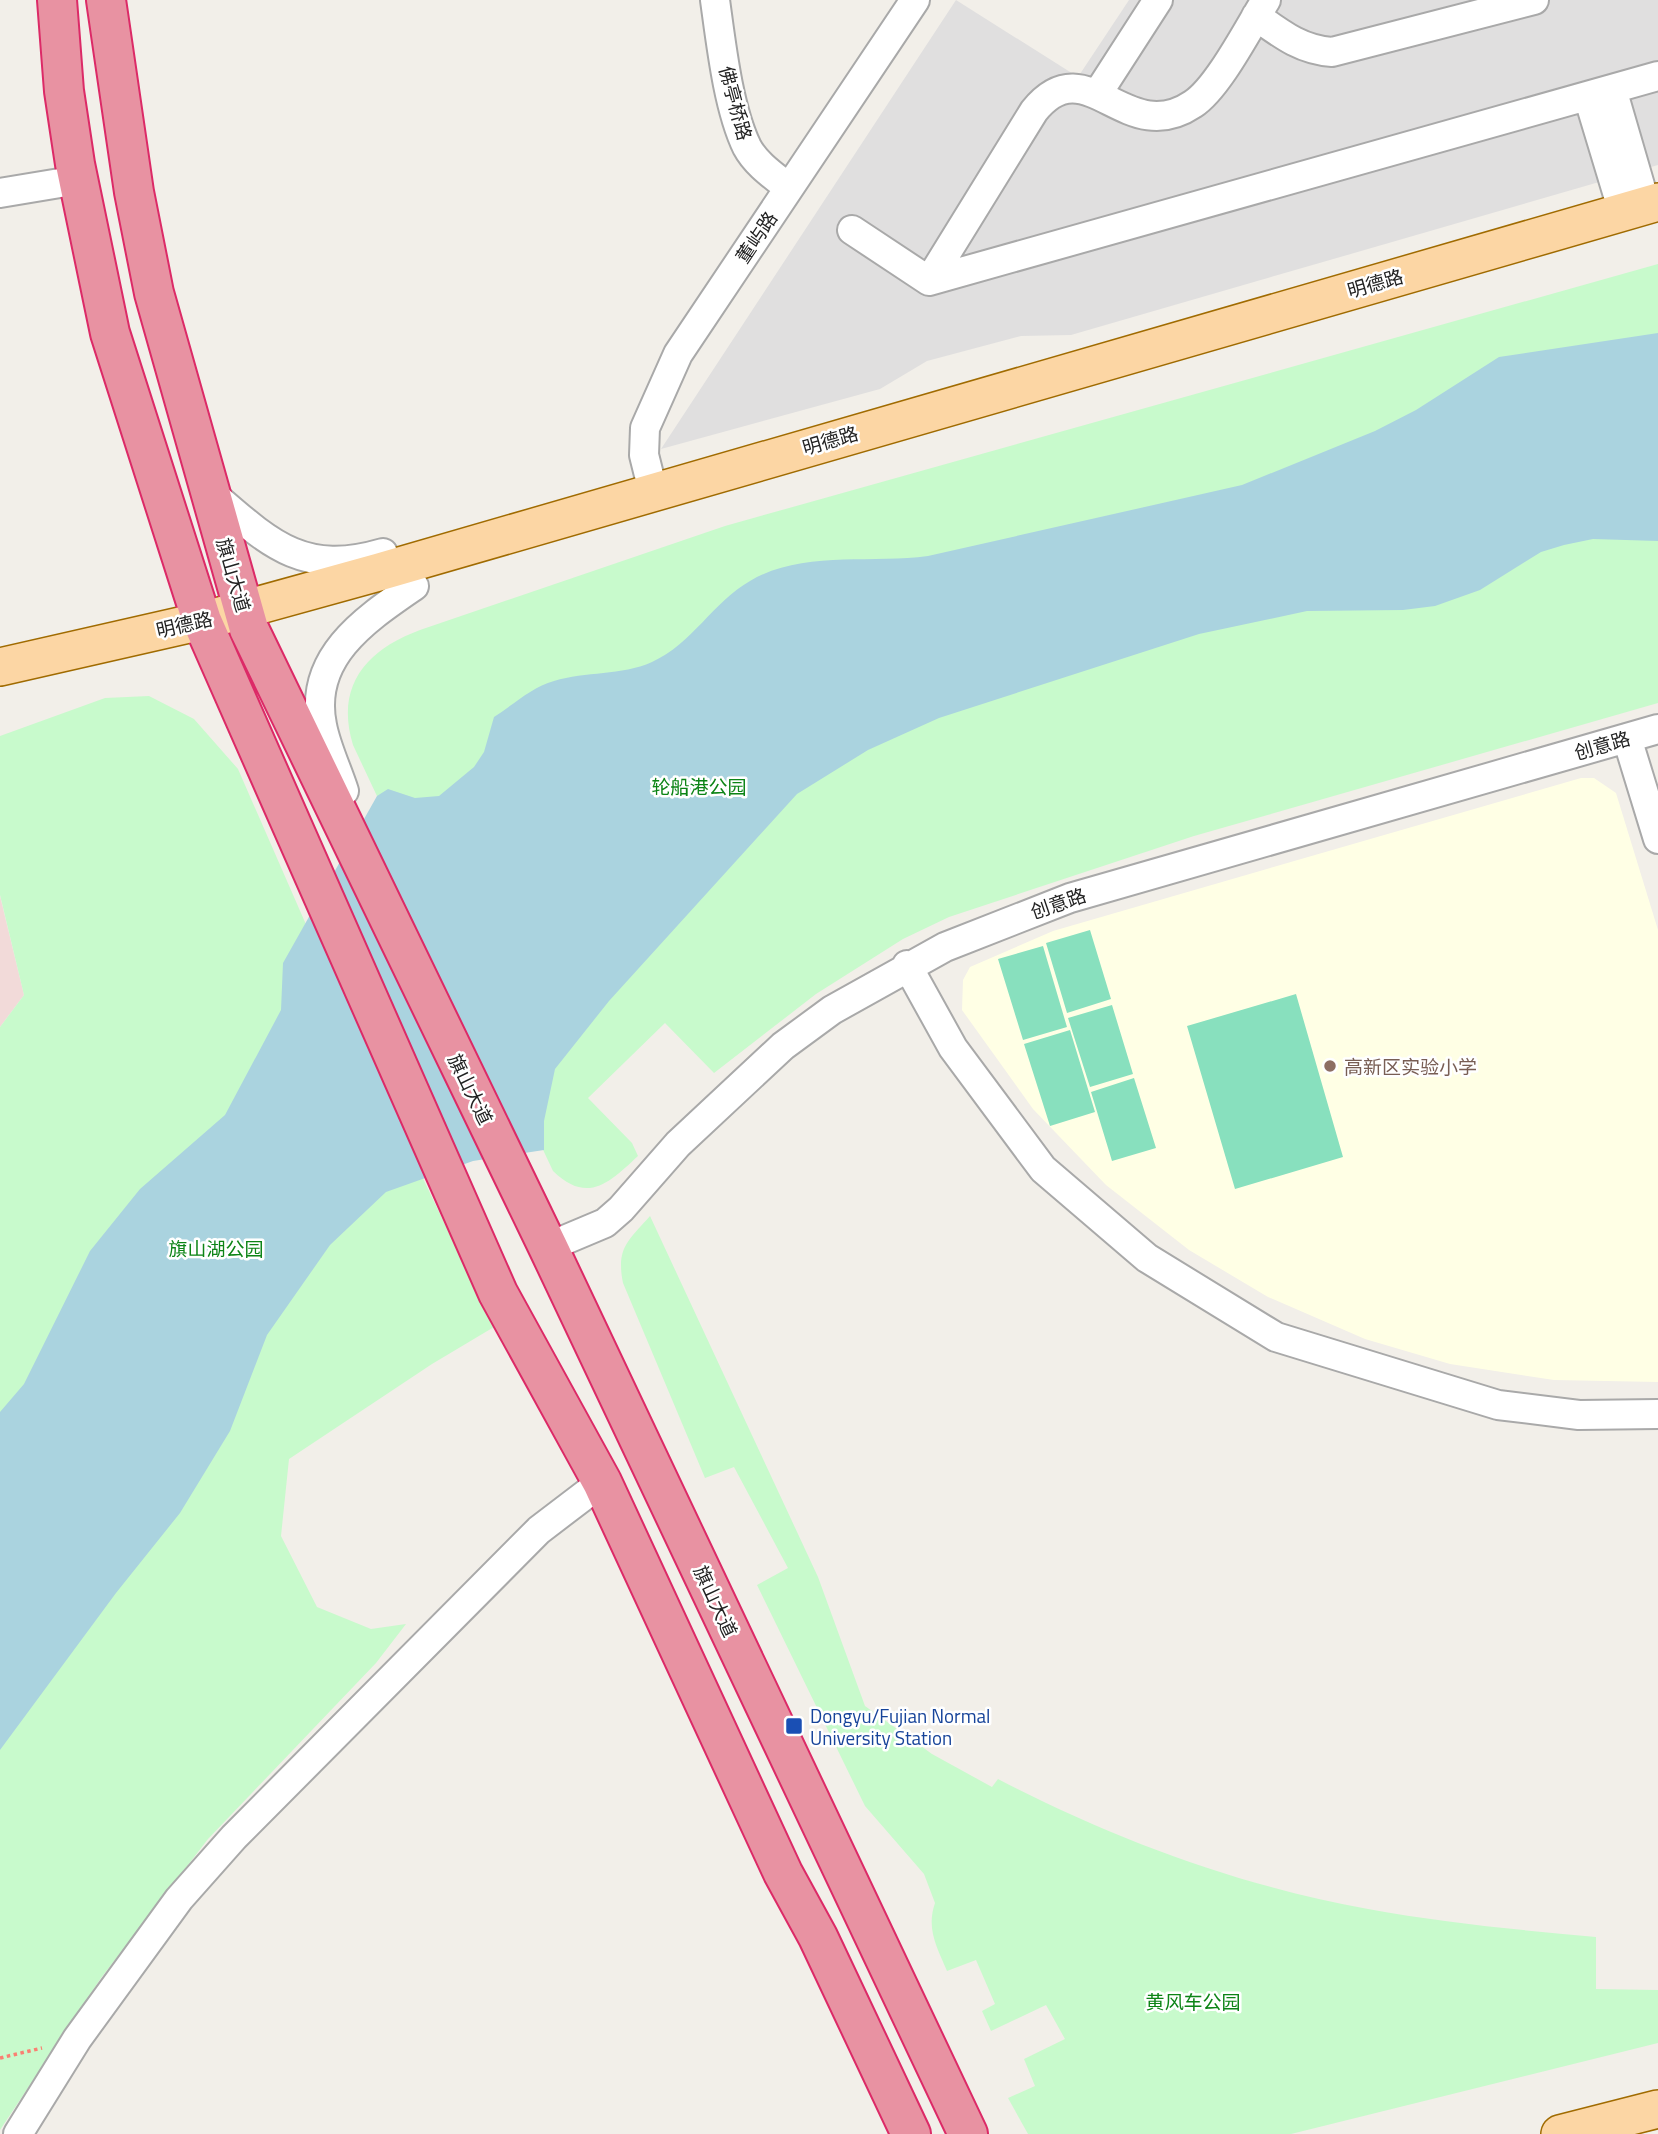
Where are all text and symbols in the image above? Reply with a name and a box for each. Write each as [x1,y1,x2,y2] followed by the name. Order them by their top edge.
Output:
[712,63,760,143] street label: 佛亭桥路
[728,205,784,269] street label: 董屿路
[1344,261,1406,305] street label: 明德路
[799,418,861,462] street label: 明德路
[210,534,258,616] street label: 旗山大道
[153,603,215,645] street label: 明德路
[1571,723,1633,767] street label: 创意路
[651,772,747,801] park label: 轮船港公园
[1026,880,1090,926] street label: 创意路
[441,1048,501,1130] street label: 旗山大道
[1344,1052,1477,1081] place label: 高新区实验小学
[1322,1058,1338,1074] marker: 高新区实验小学
[168,1234,264,1263] park label: 旗山湖公园
[687,1560,745,1642] street label: 旗山大道
[810,1701,990,1752] place label: Dongyu/Fujian Normal University Station
[784,1716,804,1736] marker: Dongyu/Fujian Normal University Station
[1145,1987,1241,2016] park label: 黄风车公园

